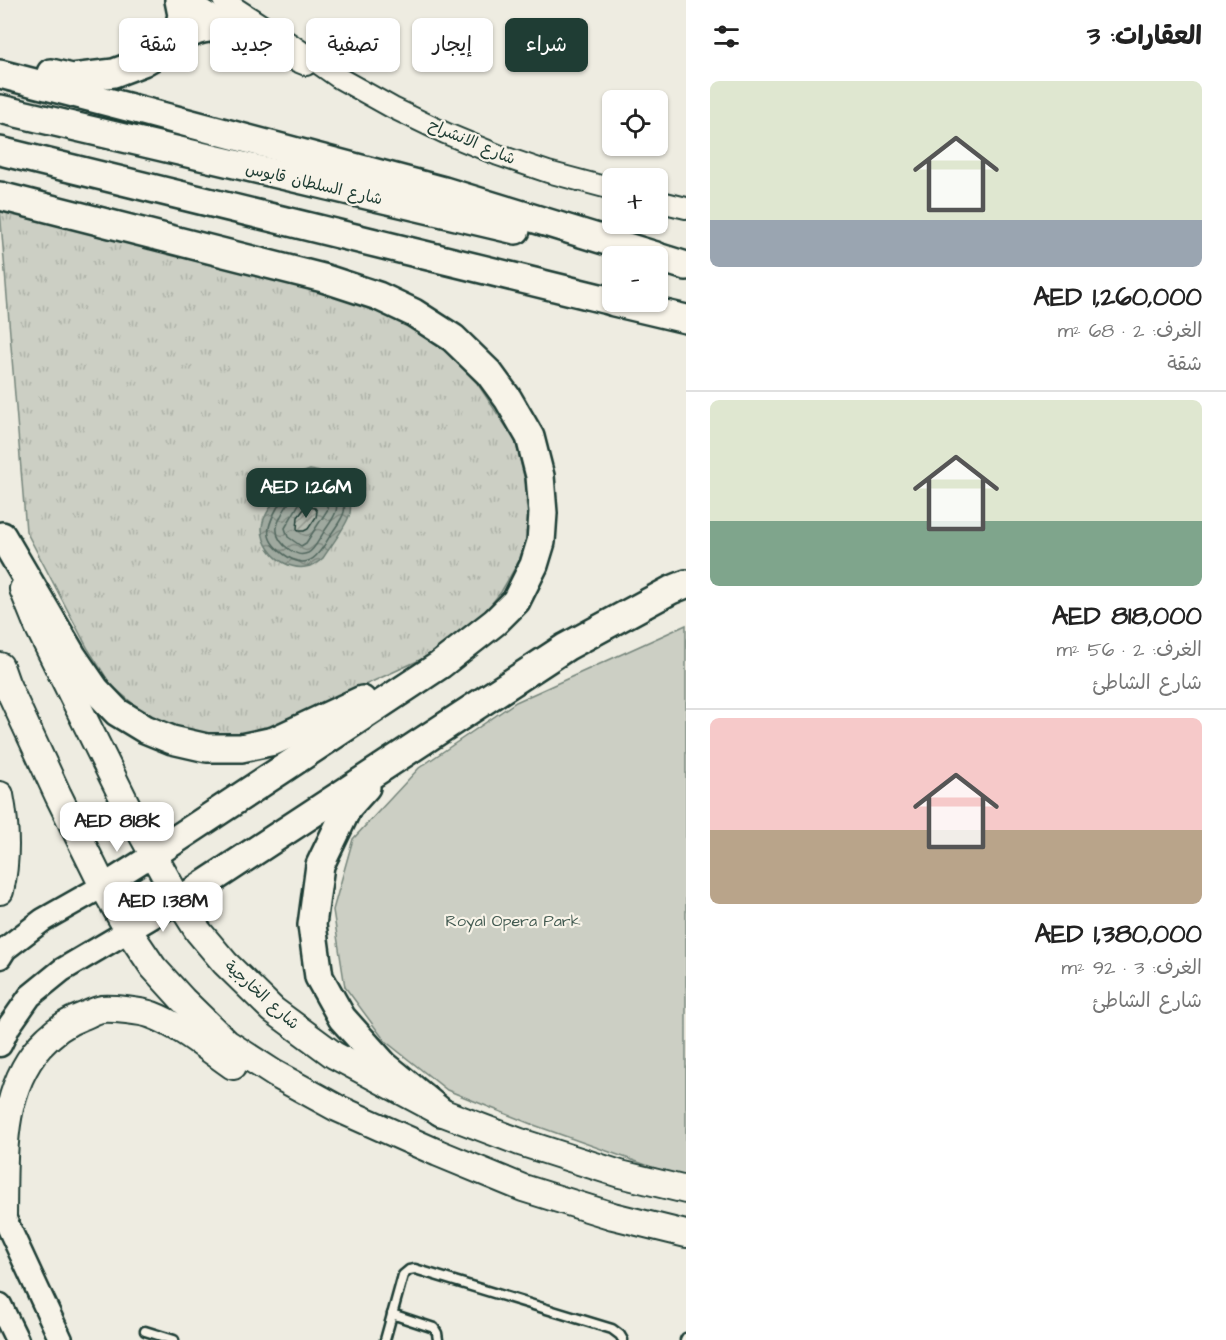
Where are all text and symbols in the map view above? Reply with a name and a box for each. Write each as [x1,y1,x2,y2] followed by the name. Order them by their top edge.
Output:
[119,18,198,72] chip: شقة
[210,18,294,72] chip: جديد
[306,18,400,72] chip: تصفية
[412,18,493,72] chip: إيجار
[505,18,588,72] chip: شراء
[1087,18,1202,54] text: العقارات: 3
[710,20,743,53] icon: filters
[602,90,668,312] map controls
[602,90,668,156] button: locate
[425,114,519,170] street label: شارع الانشراح
[902,120,1010,228] icon: home
[243,158,385,210] street label: شارع السلطان قابوس
[602,168,668,234] button: +
[602,246,668,312] button: −
[1033,279,1202,315] text: AED 1,260,000
[1058,317,1202,345] text: الغرف: 2 · 68 m²
[1167,350,1202,378] text: شقة
[902,439,1010,547] icon: home
[237,468,375,519] pin: AED 1.26M
[260,473,352,501] text: AED 1.26M
[1052,598,1202,634] text: AED 818,000
[1056,636,1202,664] text: الغرف: 2 · 56 m²
[1092,669,1202,697] text: شارع الشاطئ
[902,757,1010,865] icon: home
[55,802,179,853] pin: AED 818K
[74,807,160,835] text: AED 818K
[94,882,232,933] pin: AED 1.38M
[118,887,208,915] text: AED 1.38M
[446,910,581,933] park label: Royal Opera Park
[1034,916,1202,952] text: AED 1,380,000
[1062,954,1202,982] text: الغرف: 3 · 92 m²
[220,955,304,1035] street label: شارع الخارجية
[1092,987,1202,1015] text: شارع الشاطئ

